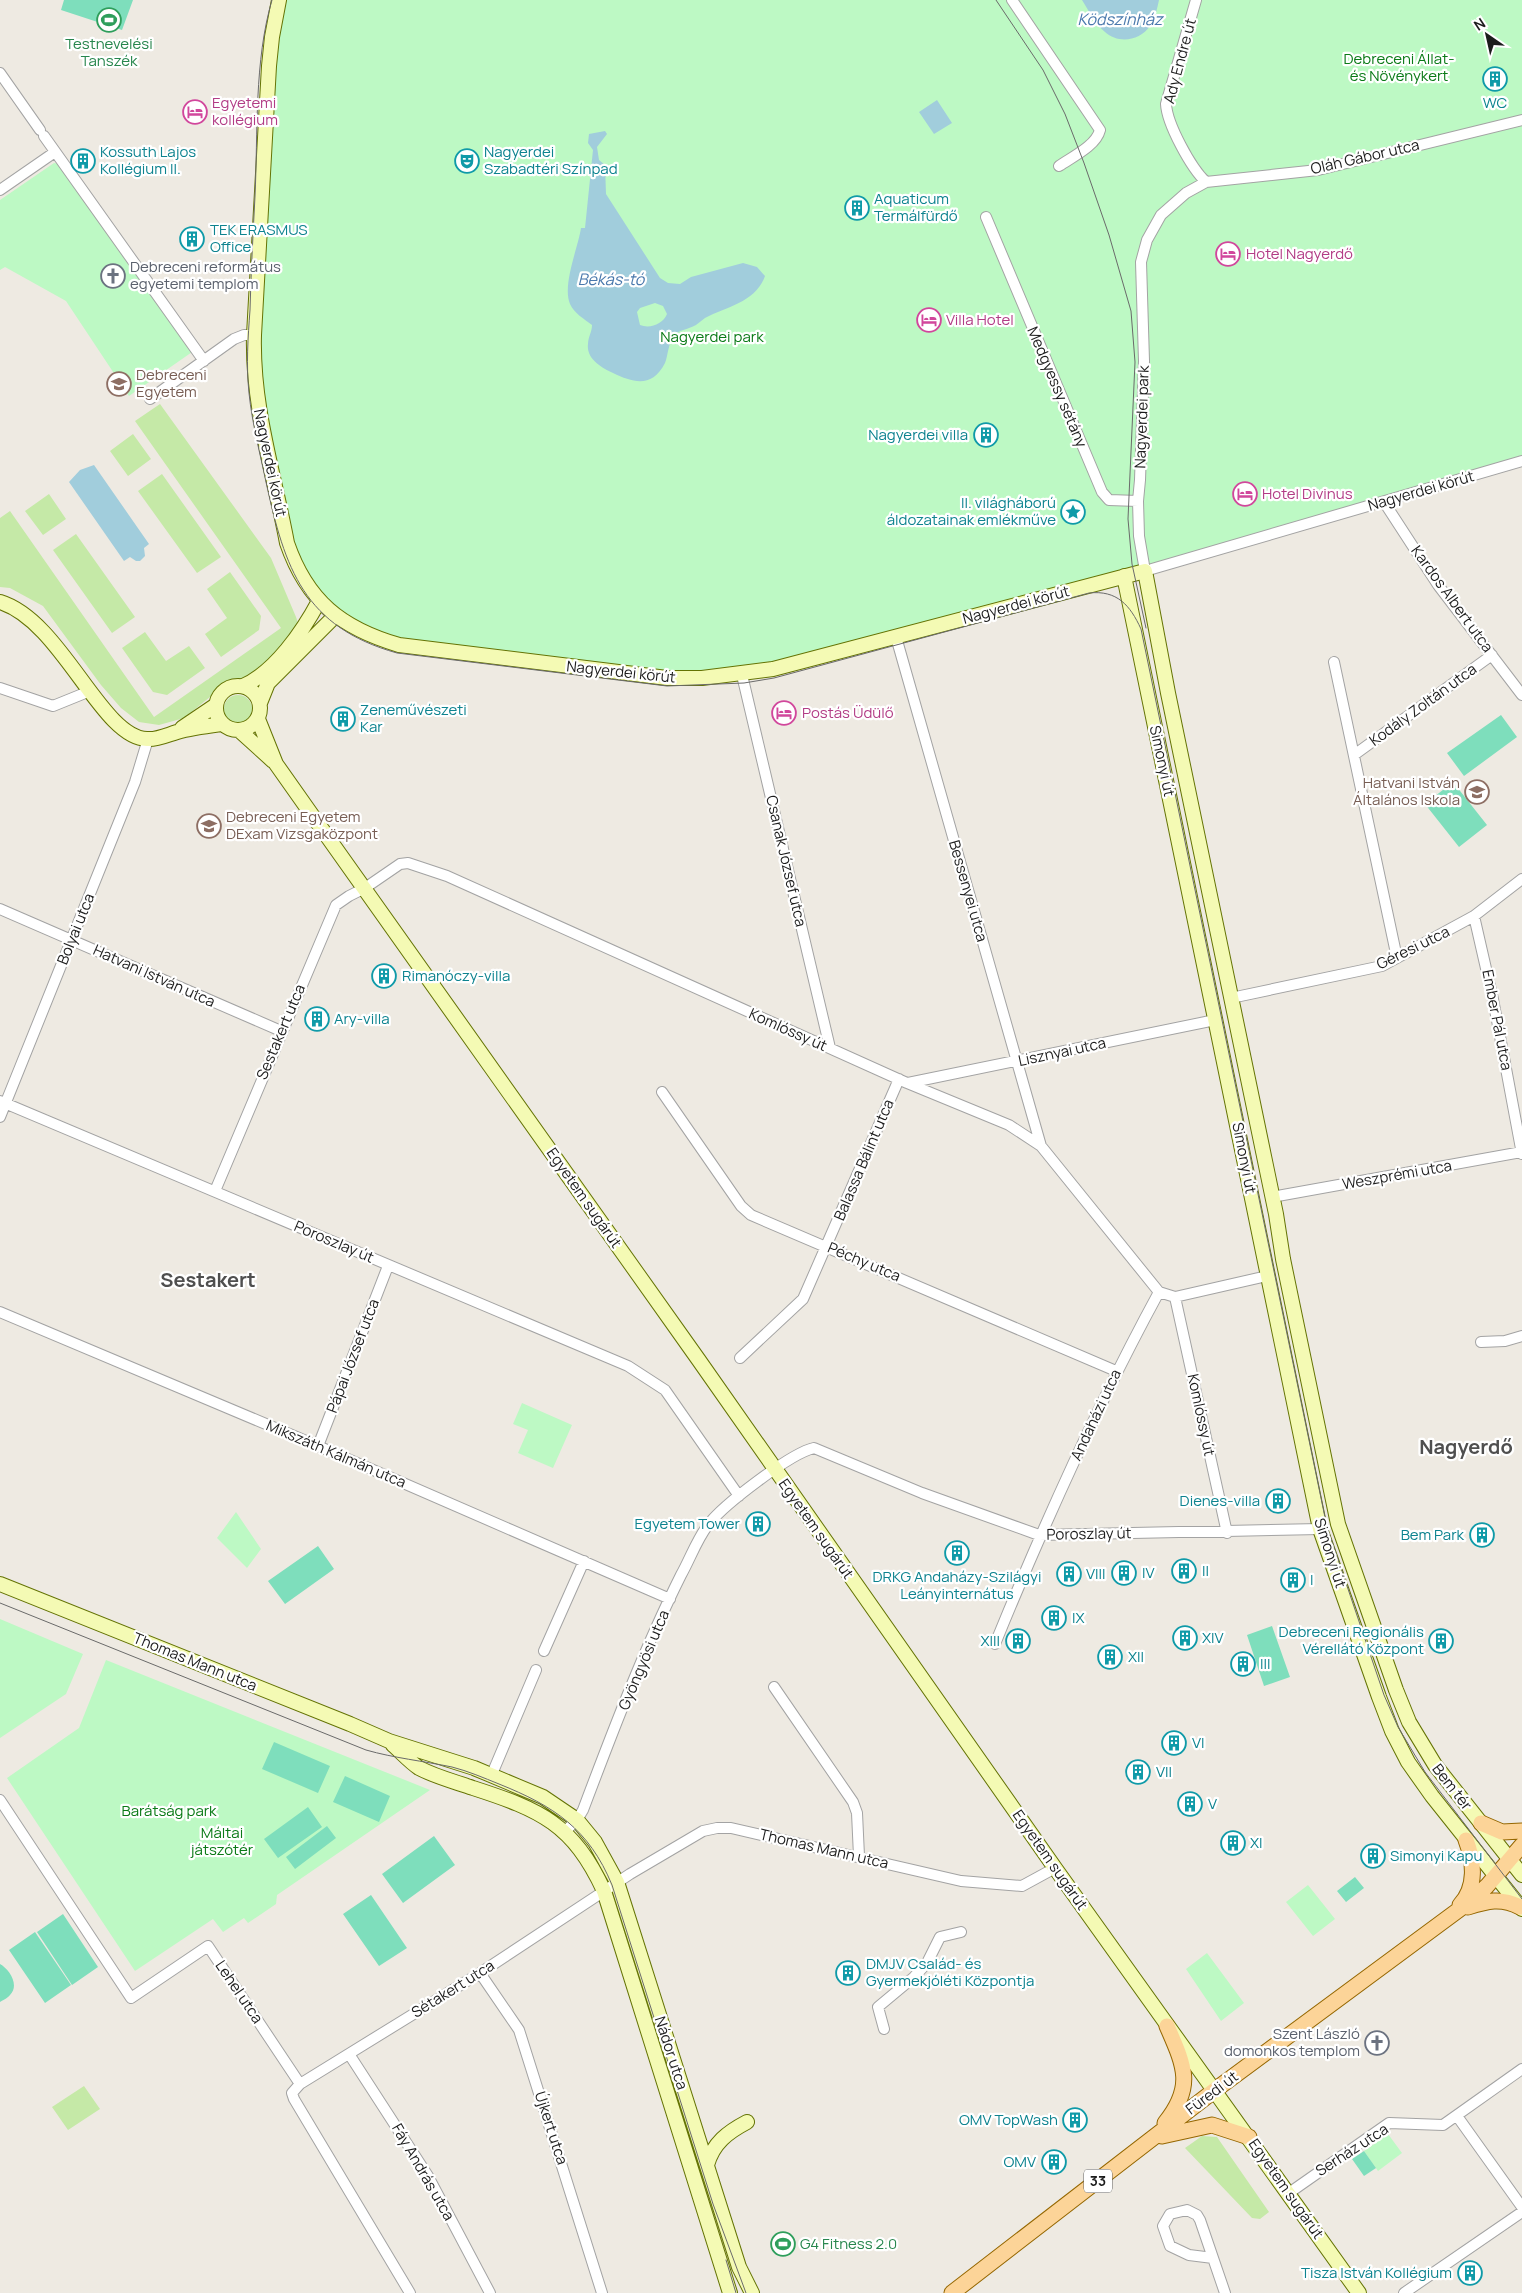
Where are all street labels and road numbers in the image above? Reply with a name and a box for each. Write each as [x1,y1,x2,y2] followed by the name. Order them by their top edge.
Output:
[1158,16,1201,106] street label: Ady Endre út
[1309,134,1421,179] street label: Oláh Gábor utca
[1023,323,1092,451] street label: Medgyessy sétány
[1129,364,1154,469] street label: Nagyerdei park
[249,407,292,519] street label: Nagyerdei körút
[1365,465,1477,516] street label: Nagyerdei körút
[1406,541,1498,656] street label: Kardos Albert utca
[960,580,1072,629] street label: Nagyerdei körút
[565,655,677,688] street label: Nagyerdei körút
[1365,659,1481,751] street label: Kodály Zoltán utca
[1145,723,1180,798] street label: Simonyi út
[761,793,812,929] street label: Csanak József utca
[944,838,993,944] street label: Bessenyei utca
[52,890,99,968] street label: Bolyai utca
[1373,921,1453,974] street label: Géresi utca
[90,939,219,1012] street label: Hatvani István utca
[1477,968,1518,1072] street label: Ember Pál utca
[251,981,310,1083] street label: Sestakert utca
[746,1003,831,1056] street label: Komlóssy út
[1016,1032,1108,1071] street label: Lisznyai utca
[828,1096,899,1224] street label: Balassa Bálint utca
[1227,1120,1262,1195] street label: Simonyi út
[542,1143,627,1252] street label: Egyetem sugárút
[1340,1155,1453,1194] street label: Weszprémi utca
[291,1215,377,1268] street label: Poroszlay út
[825,1237,904,1286] street label: Péchy utca
[321,1296,384,1416] street label: Pápai József utca
[1065,1366,1126,1464] street label: Andaházi utca
[1183,1372,1220,1458] street label: Komlóssy út
[263,1415,409,1492] street label: Mikszáth Kálmán utca
[774,1474,859,1583] street label: Egyetem sugárút
[1309,1515,1352,1590] street label: Simonyi út
[1046,1522,1132,1545] street label: Poroszlay út
[613,1607,674,1713] street label: Gyöngyösi utca
[130,1627,260,1696] street label: Thomas Mann utca
[1428,1759,1478,1815] street label: Bem tér
[1008,1805,1093,1914] street label: Egyetem sugárút
[758,1823,891,1874] street label: Thomas Mann utca
[407,1955,498,2022] street label: Sétakert utca
[211,1956,268,2027] street label: Lehel utca
[650,2013,693,2092] street label: Nádor utca
[1181,2066,1242,2119] street label: Füredi út
[530,2088,573,2167] street label: Újkert utca
[1311,2118,1392,2181] street label: Serház utca
[387,2119,460,2224] street label: Fáy András utca
[1244,2134,1329,2243] street label: Egyetem sugárút
[1084,2170,1112,2192] road number: 33

